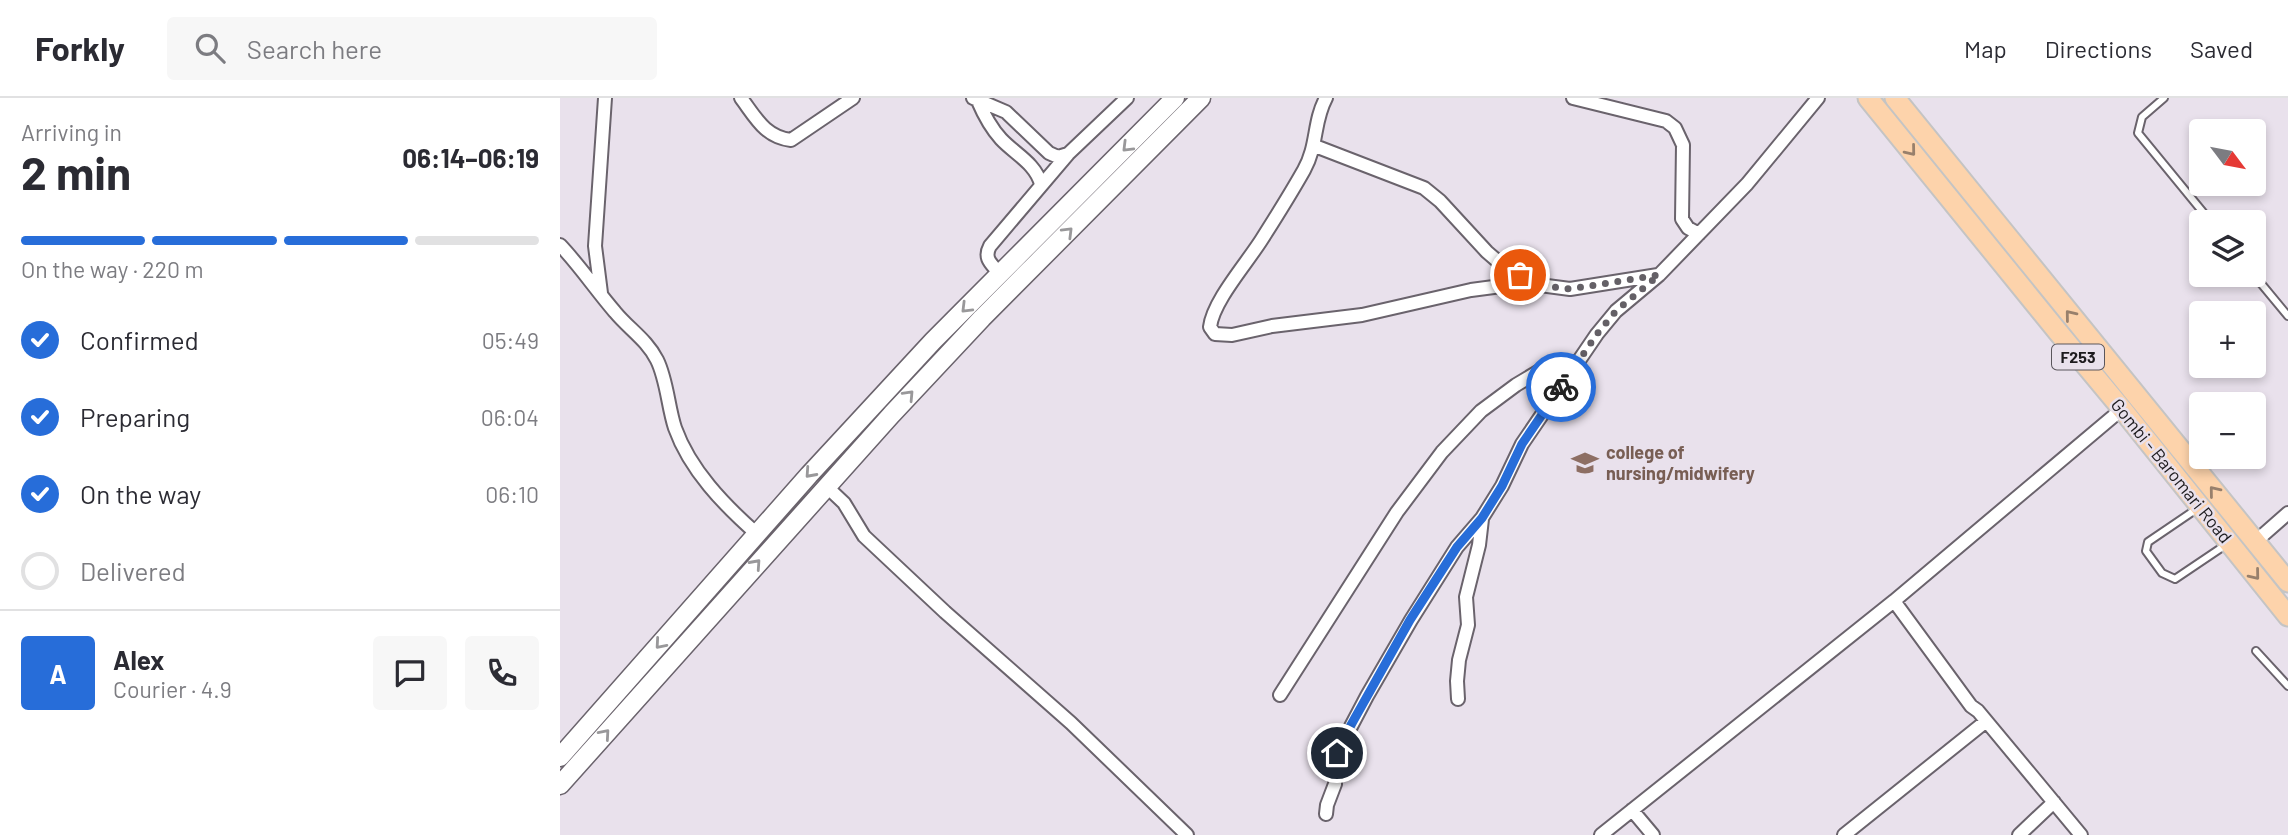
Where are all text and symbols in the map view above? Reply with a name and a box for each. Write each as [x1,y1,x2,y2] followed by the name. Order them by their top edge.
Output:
[167,17,657,80] search box
[35,28,125,68] text: Forkly
[191,29,229,67] icon: search
[247,33,382,64] text: Search here
[1964,34,2007,63] text: Map
[2045,34,2152,63] text: Directions
[2190,34,2253,63] text: Saved
[21,118,122,146] text: Arriving in
[2189,119,2266,196] north arrow
[2189,119,2266,469] map controls
[1122,138,1135,151] one-way arrow
[402,142,539,173] text: 06:14–06:19
[1903,143,1915,156] one-way arrow
[21,144,131,199] text: 2 min
[2189,210,2266,287] button: layers
[1059,227,1072,240] one-way arrow
[1490,245,1550,305] pin
[21,255,204,283] text: On the way · 220 m
[1501,256,1539,294] icon: bag
[962,299,975,312] one-way arrow
[2189,301,2266,378] button: +
[2066,310,2079,322] one-way arrow
[21,321,59,359] icon: check
[80,324,199,355] text: Confirmed
[482,326,539,354] text: 05:49
[2052,344,2104,370] road number: F253
[1526,352,1596,422] courier
[1542,368,1580,406] icon: bike
[901,390,913,403] one-way arrow
[2189,392,2266,469] button: −
[2107,394,2237,547] street label: Gombi - Baromari Road
[21,398,59,436] icon: check
[80,401,190,432] text: Preparing
[481,403,539,431] text: 06:04
[1606,441,1755,484] place label: college of nursing/midwifery
[1570,448,1600,478] school or university icon: college of nursing/midwifery
[806,465,818,478] one-way arrow
[21,475,59,513] icon: check
[80,478,201,509] text: On the way
[485,480,539,508] text: 06:10
[2210,487,2222,500] one-way arrow
[80,555,186,586] text: Delivered
[748,559,760,572] one-way arrow
[2247,567,2259,580] one-way arrow
[373,636,447,710] button: chat
[465,636,539,710] button: phone
[656,636,668,649] one-way arrow
[113,644,164,675] text: Alex
[49,658,67,689] text: A
[113,675,232,703] text: Courier · 4.9
[1307,723,1367,783] pin
[597,729,609,742] one-way arrow
[1318,734,1356,772] icon: home

